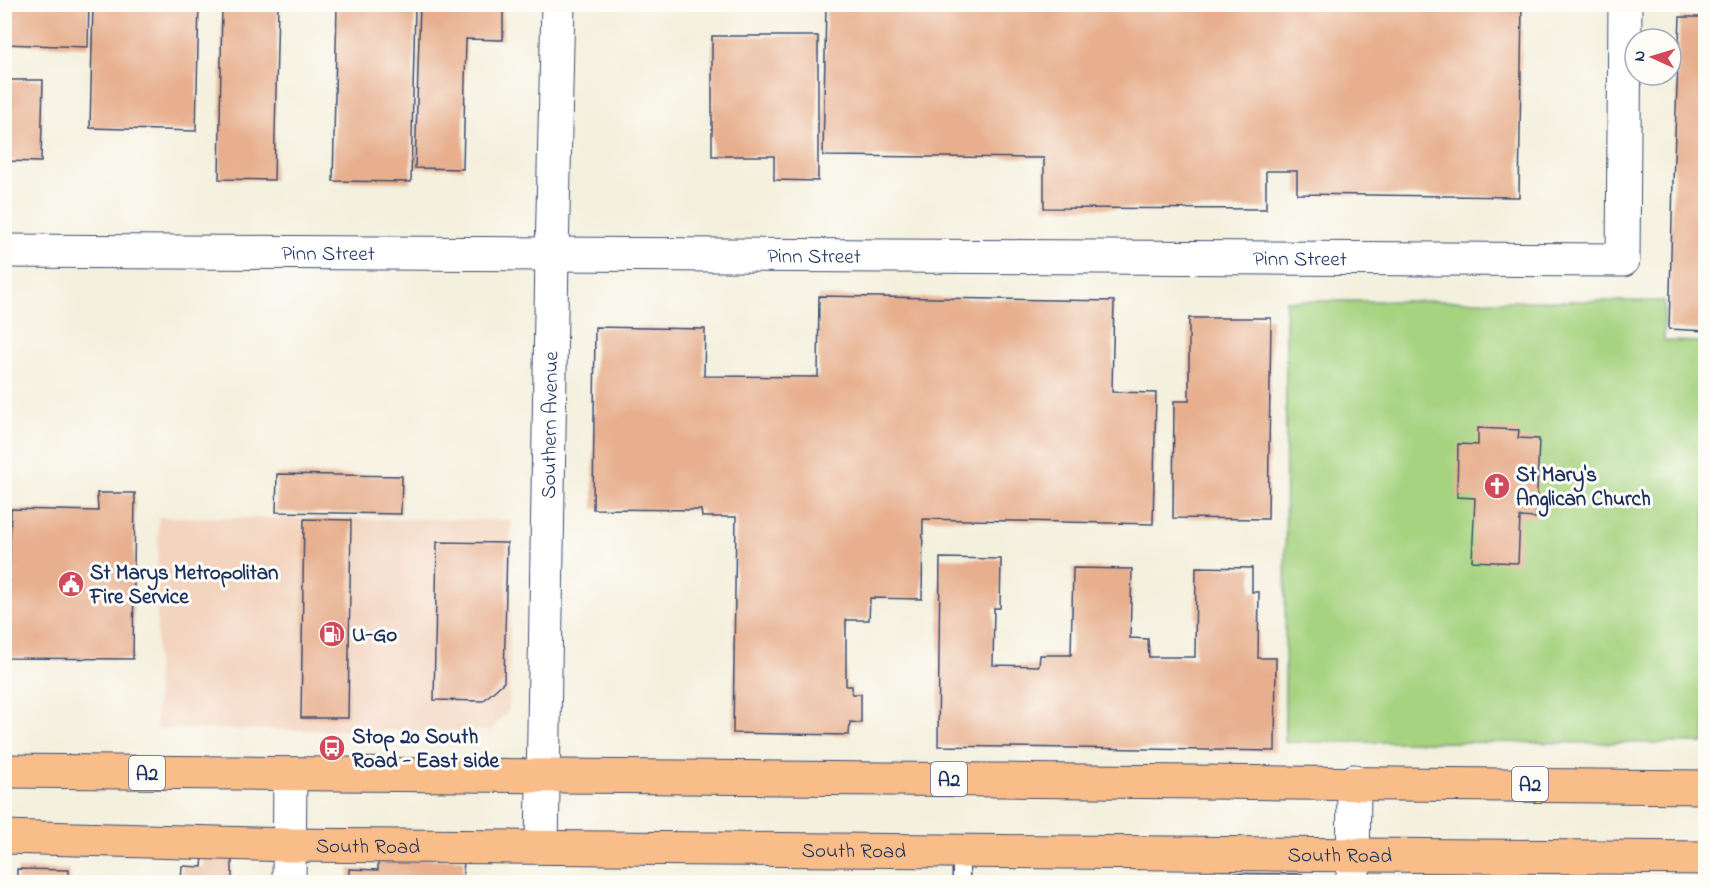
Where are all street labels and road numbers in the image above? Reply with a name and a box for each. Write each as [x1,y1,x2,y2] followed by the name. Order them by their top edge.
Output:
[281,240,375,270] street label: Pinn Street
[767,242,861,273] street label: Pinn Street
[1253,245,1347,275] street label: Pinn Street
[535,350,567,499] street label: Southern Avenue
[129,756,165,790] road number: A2
[931,762,967,796] road number: A2
[1512,767,1548,801] road number: A2
[316,832,420,863] street label: South Road
[802,837,906,868] street label: South Road
[1288,841,1392,872] street label: South Road

